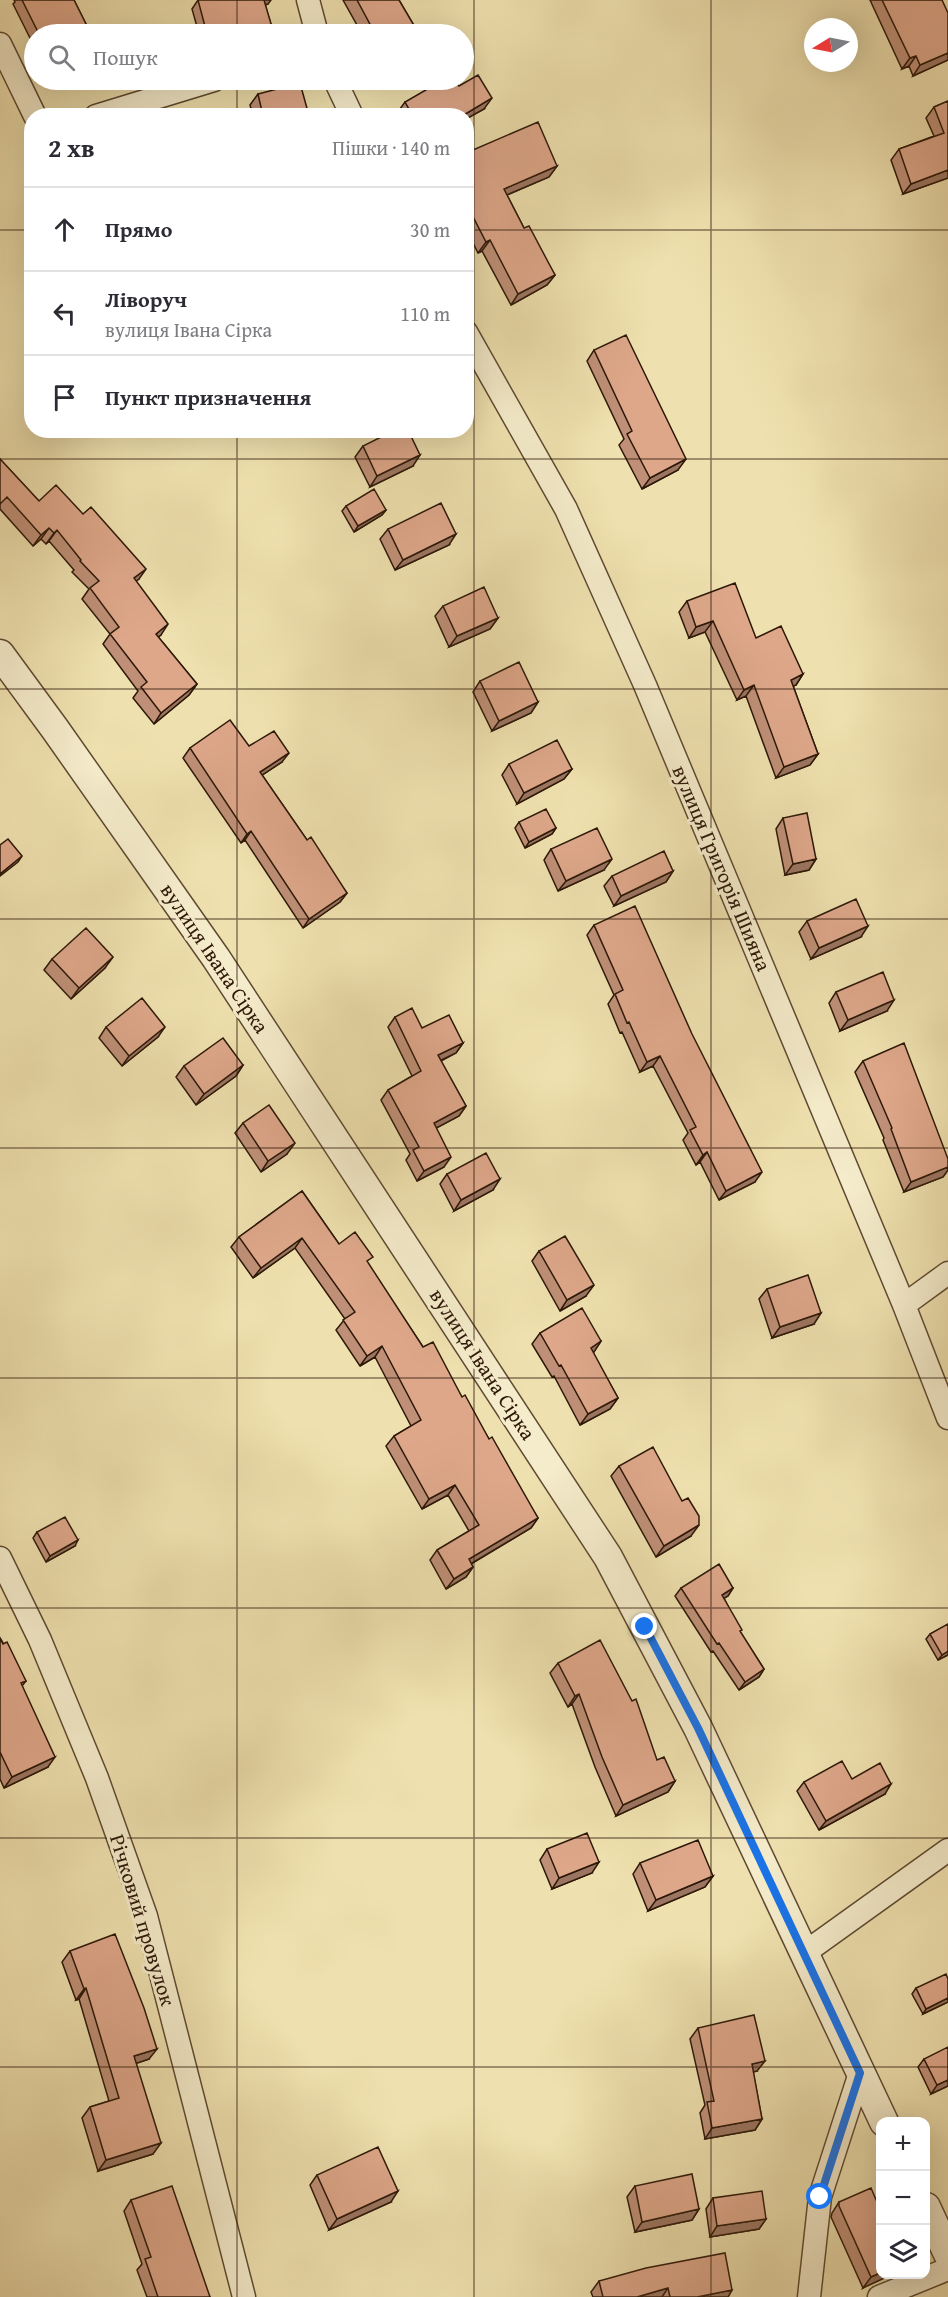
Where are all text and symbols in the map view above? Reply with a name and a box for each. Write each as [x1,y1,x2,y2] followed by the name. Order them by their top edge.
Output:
[804,18,858,72] north arrow
[24,24,474,90] search box
[45,41,78,74] icon: search
[93,41,158,73] text: Пошук
[48,128,95,167] text: 2 хв
[332,133,450,162] text: Пішки · 140 m
[48,213,81,246] icon: ahead
[105,213,172,245] text: Прямо
[410,215,450,244] text: 30 m
[105,283,187,315] text: Ліворуч
[48,297,81,330] icon: left
[400,299,450,328] text: 110 m
[105,315,272,344] text: вулиця Івана Сірка
[48,381,81,414] icon: arrive
[105,381,311,413] text: Пункт призначення
[665,760,779,976] street label: вулиця Григорія Шияна
[153,877,277,1039] street label: вулиця Івана Сірка
[422,1282,544,1446] street label: вулиця Івана Сірка
[631,1613,657,1639] route end
[102,1830,184,2010] street label: Річковий провулок
[876,2117,930,2279] map controls
[876,2117,930,2171] button: +
[876,2171,930,2225] button: −
[806,2183,832,2209] route start
[876,2225,930,2279] button: layers

